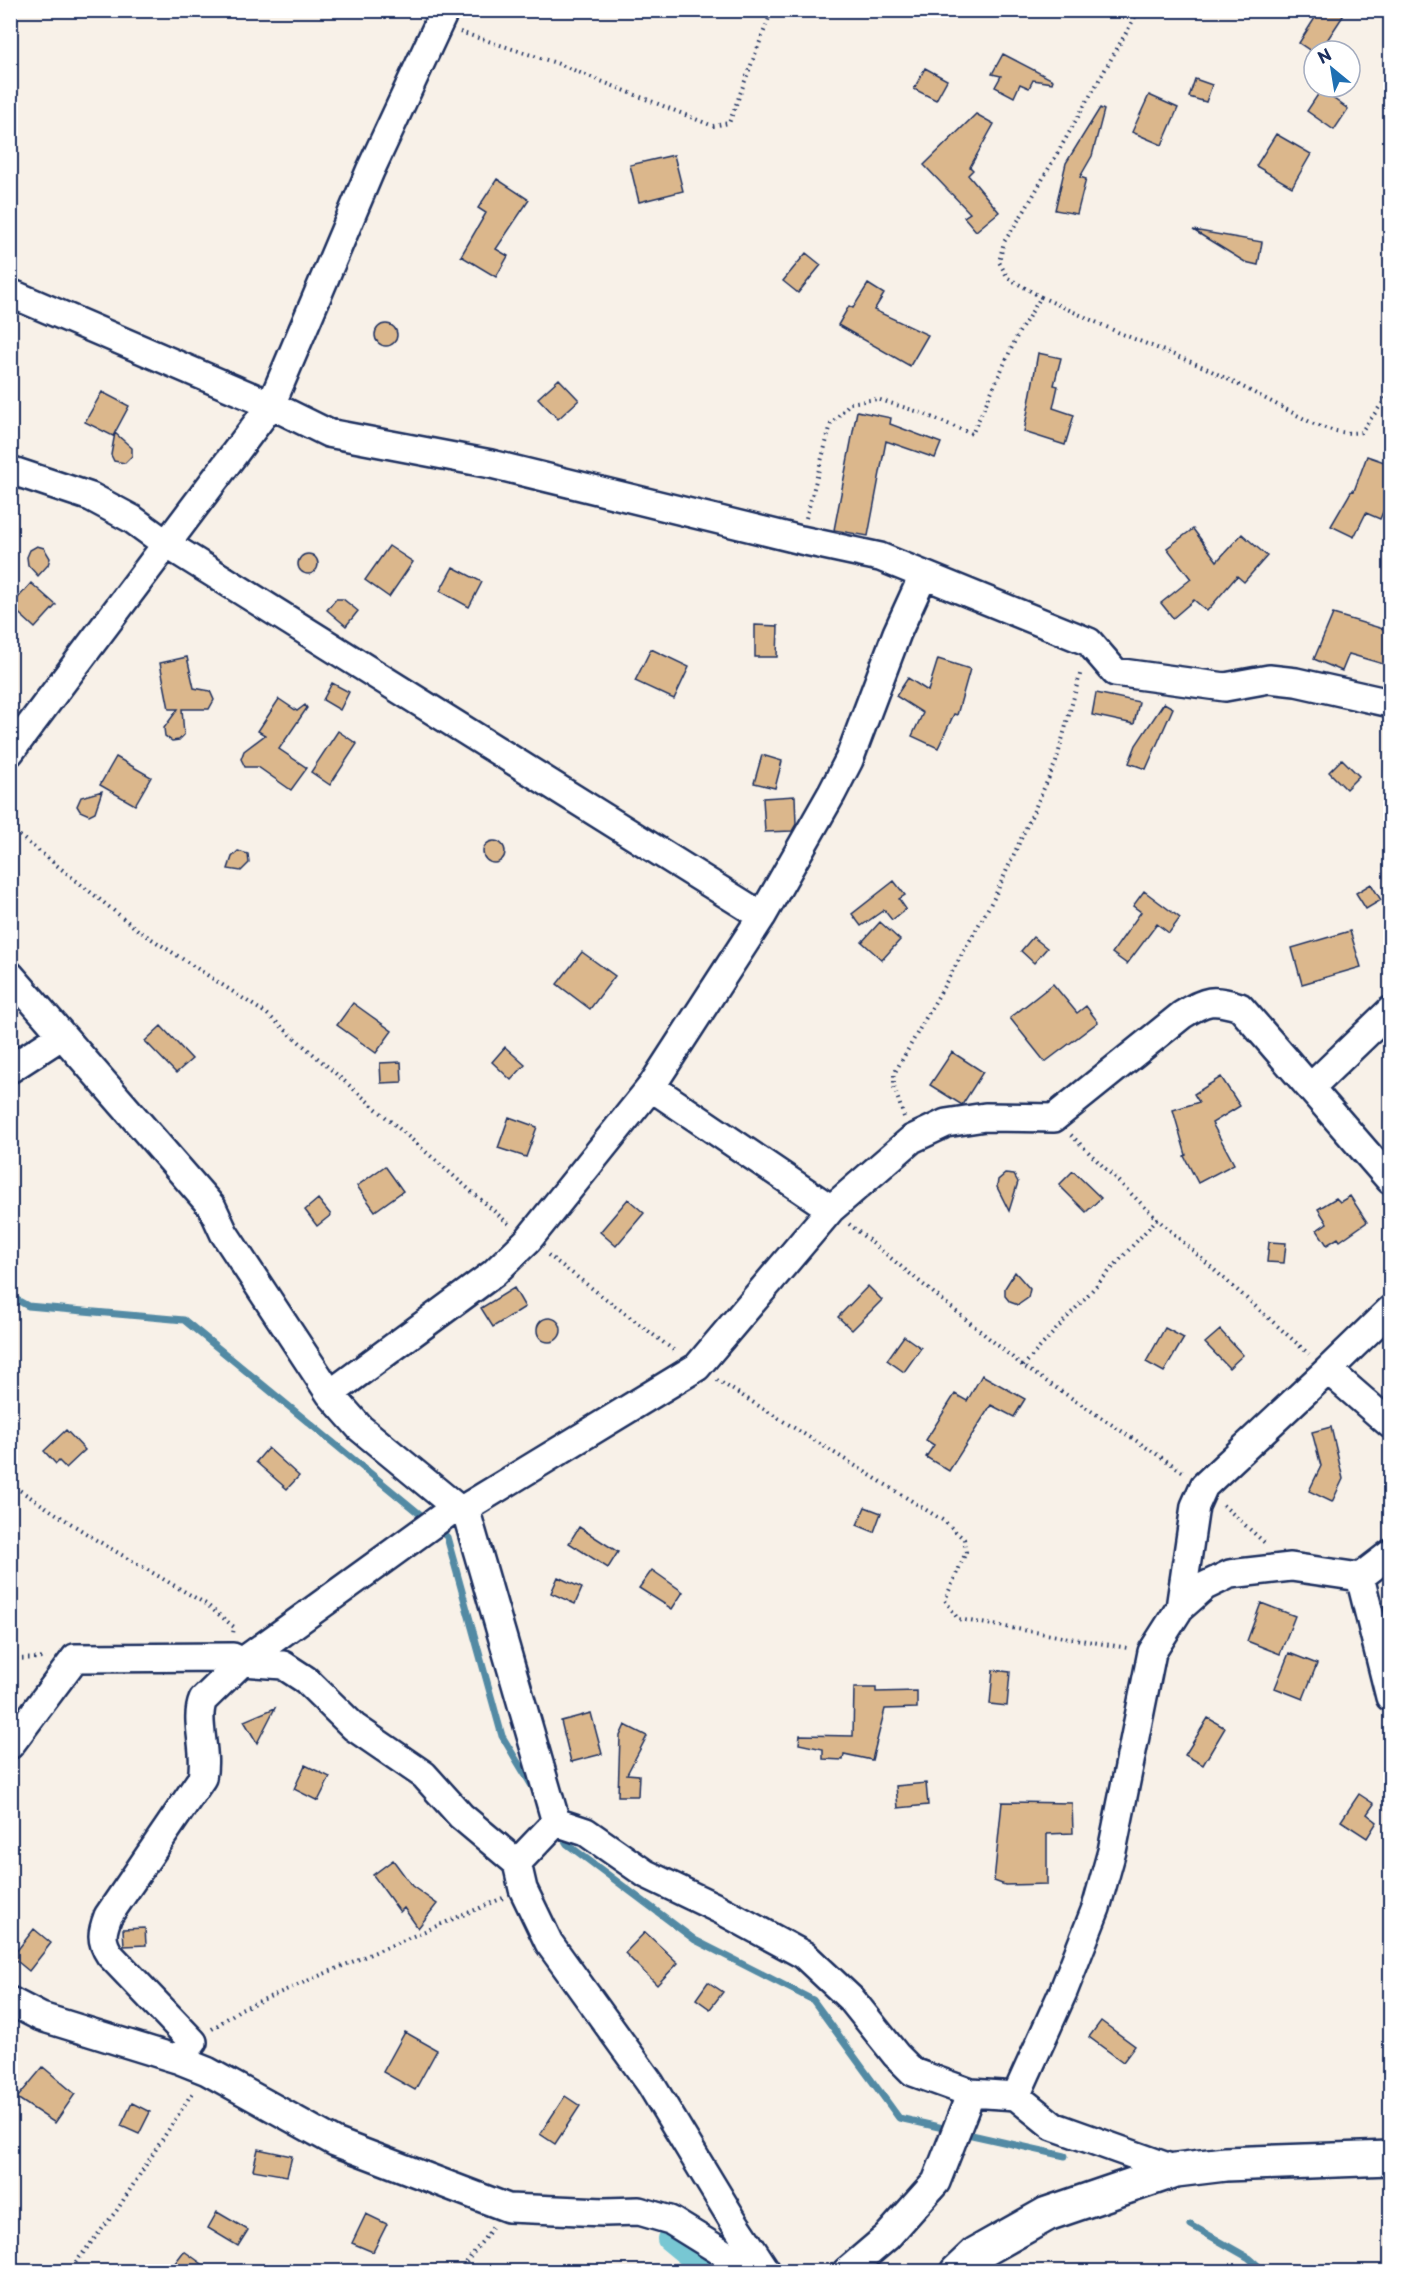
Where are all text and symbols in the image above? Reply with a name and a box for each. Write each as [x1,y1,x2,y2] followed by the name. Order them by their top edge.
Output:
[1302,39,1362,99] north arrow
[1313,42,1335,69] text: N

